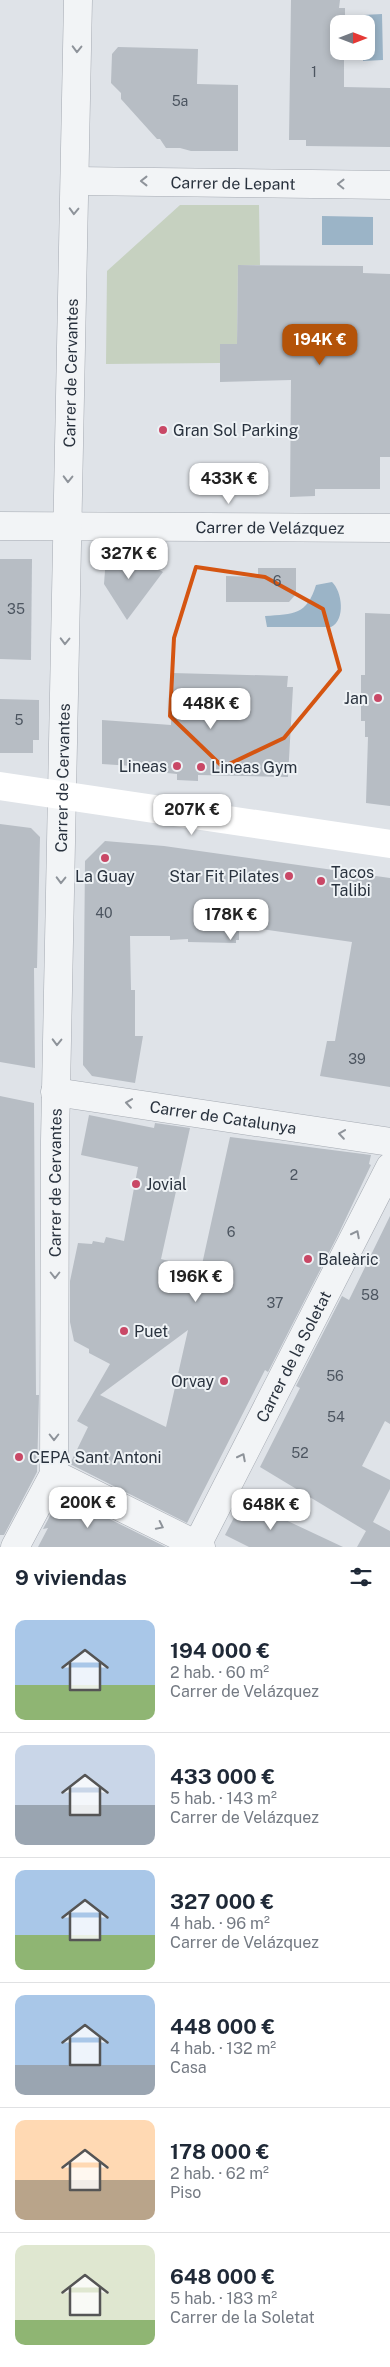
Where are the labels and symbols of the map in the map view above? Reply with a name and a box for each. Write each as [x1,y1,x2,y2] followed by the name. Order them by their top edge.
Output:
[330,15,375,60] north arrow
[72,45,82,53] one-way arrow
[311,64,317,80] house number: 1
[172,93,188,109] house number: 5a
[170,173,296,193] street label: Carrer de Lepant
[140,176,148,186] one-way arrow
[337,179,345,189] one-way arrow
[69,207,80,215] one-way arrow
[59,298,81,448] street label: Carrer de Cervantes
[279,324,361,366] pin: 194K €
[173,421,299,440] place label: Gran Sol Parking
[157,424,169,436] marker: Gran Sol Parking
[188,462,270,505] pin: 433K €
[63,475,73,483] one-way arrow
[195,518,345,537] street label: Carrer de Velázquez
[88,538,170,580] pin: 327K €
[273,573,282,589] house number: 6
[7,601,25,617] house number: 35
[60,637,71,645] one-way arrow
[170,688,252,730] pin: 448K €
[344,689,368,708] place label: Jan
[372,692,384,704] marker: Jan
[51,703,73,852] street label: Carrer de Cervantes
[15,712,24,728] house number: 5
[119,757,167,776] place label: Lineas
[211,758,297,777] place label: Lineas Gym
[171,760,183,772] marker: Lineas
[195,761,207,773] marker: Lineas Gym
[151,794,233,836] pin: 207K €
[99,852,111,864] marker: La Guay
[331,863,374,900] place label: Tacos Talibi
[75,867,135,886] place label: La Guay
[169,867,279,886] place label: Star Fit Pilates
[283,870,295,882] marker: Star Fit Pilates
[315,875,327,887] marker: Tacos Talibi
[56,876,66,884] one-way arrow
[190,898,272,941] pin: 178K €
[95,905,113,921] house number: 40
[52,1038,62,1046] one-way arrow
[348,1051,366,1067] house number: 39
[148,1097,298,1137] street label: Carrer de Catalunya
[125,1098,133,1109] one-way arrow
[45,1108,65,1257] street label: Carrer de Cervantes
[338,1129,346,1139] one-way arrow
[290,1167,298,1183] house number: 2
[146,1175,187,1194] place label: Jovial
[130,1178,142,1190] marker: Jovial
[227,1224,236,1240] house number: 6
[350,1230,360,1239] one-way arrow
[318,1250,379,1269] place label: Baleàric
[302,1253,314,1265] marker: Baleàric
[155,1260,237,1303] pin: 196K €
[50,1271,60,1279] one-way arrow
[361,1287,379,1303] house number: 58
[252,1288,335,1425] street label: Carrer de la Soletat
[267,1295,283,1311] house number: 37
[134,1322,168,1341] place label: Puet
[118,1325,130,1337] marker: Puet
[326,1368,344,1384] house number: 56
[171,1372,214,1391] place label: Orvay
[218,1375,230,1387] marker: Orvay
[327,1409,345,1425] house number: 54
[49,1433,60,1441] one-way arrow
[291,1445,309,1461] house number: 52
[29,1448,162,1467] place label: CEPA Sant Antoni
[13,1451,25,1463] marker: CEPA Sant Antoni
[235,1453,245,1462] one-way arrow
[47,1486,129,1529] pin: 200K €
[230,1488,312,1531] pin: 648K €
[155,1520,164,1530] one-way arrow

